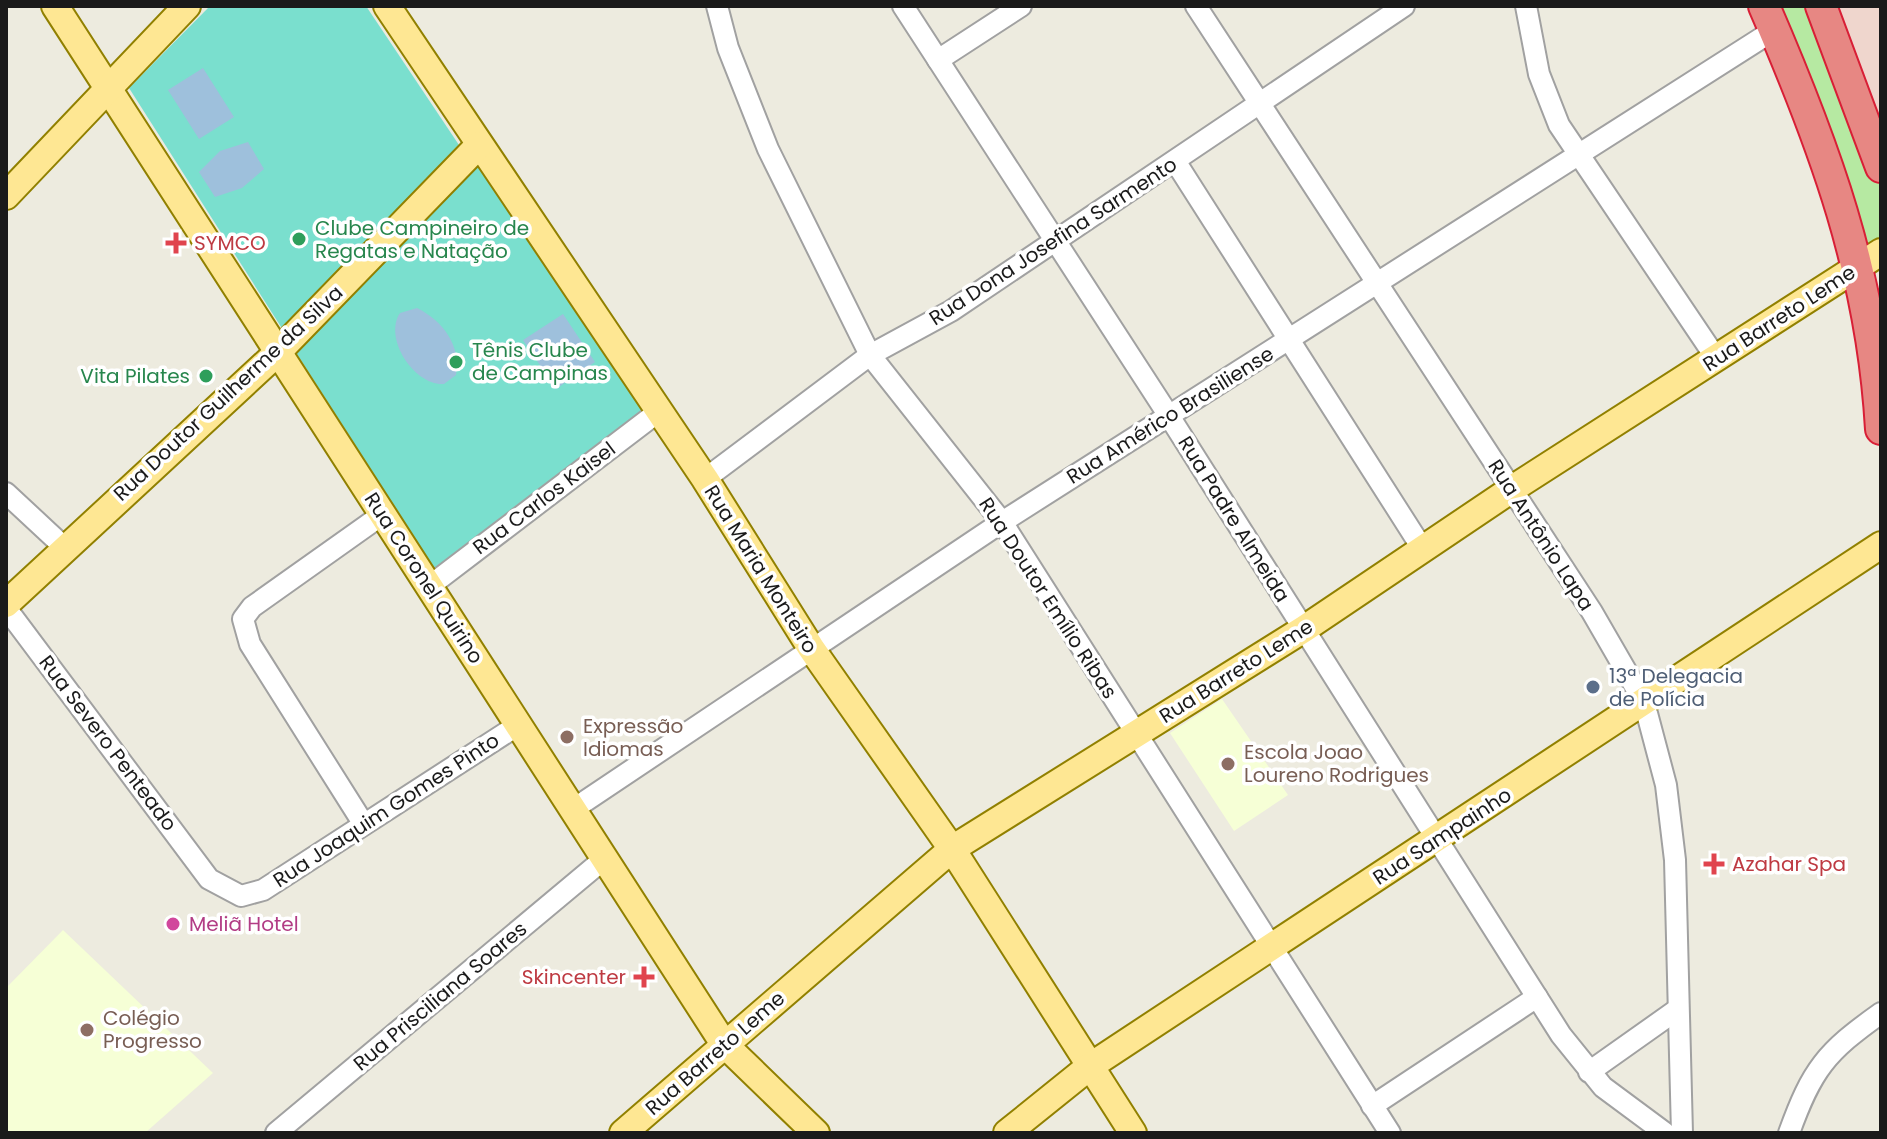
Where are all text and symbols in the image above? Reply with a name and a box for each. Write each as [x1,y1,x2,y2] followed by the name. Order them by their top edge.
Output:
[924,150,1182,332] street label: Rua Dona Josefina Sarmento
[315,214,529,265] place label: Clube Campineiro de Regatas e Natação
[194,229,266,257] place label: SYMCO
[290,230,308,248] marker: Clube Campineiro de Regatas e Natação
[165,232,187,254] marker: SYMCO
[1697,258,1861,378] street label: Rua Barreto Leme
[107,279,349,507] street label: Rua Doutor Guilherme da Silva
[472,336,608,387] place label: Tênis Clube de Campinas
[1061,340,1279,490] street label: Rua Américo Brasiliense
[447,353,465,371] marker: Tênis Clube de Campinas
[80,362,190,390] place label: Vita Pilates
[197,367,215,385] marker: Vita Pilates
[1172,431,1296,607] street label: Rua Padre Almeida
[467,435,621,561] street label: Rua Carlos Kaisel
[1482,454,1600,616] street label: Rua Antônio Lapa
[698,480,824,658] street label: Rua Maria Monteiro
[358,487,490,669] street label: Rua Coronel Quirino
[972,492,1124,704] street label: Rua Doutor Emílio Ribas
[1154,612,1318,730] street label: Rua Barreto Leme
[33,649,183,837] street label: Rua Severo Penteado
[1609,662,1743,713] place label: 13ª Delegacia de Polícia
[1584,678,1602,696] marker: 13ª Delegacia de Polícia
[583,712,683,763] place label: Expressão Idiomas
[267,726,505,894] street label: Rua Joaquim Gomes Pinto
[558,728,576,746] marker: Expressão Idiomas
[1244,738,1429,789] place label: Escola Joao Loureno Rodrigues
[1219,755,1237,773] marker: Escola Joao Loureno Rodrigues
[1367,781,1517,891] street label: Rua Sampainho
[1732,850,1846,878] place label: Azahar Spa
[1703,853,1725,875] marker: Azahar Spa
[189,910,299,938] place label: Meliã Hotel
[164,915,182,933] marker: Meliã Hotel
[347,915,533,1077] street label: Rua Prisciliana Soares
[522,963,626,991] place label: Skincenter
[633,966,655,988] marker: Skincenter
[639,985,791,1121] street label: Rua Barreto Leme
[103,1004,202,1055] place label: Colégio Progresso
[78,1021,96,1039] marker: Colégio Progresso

